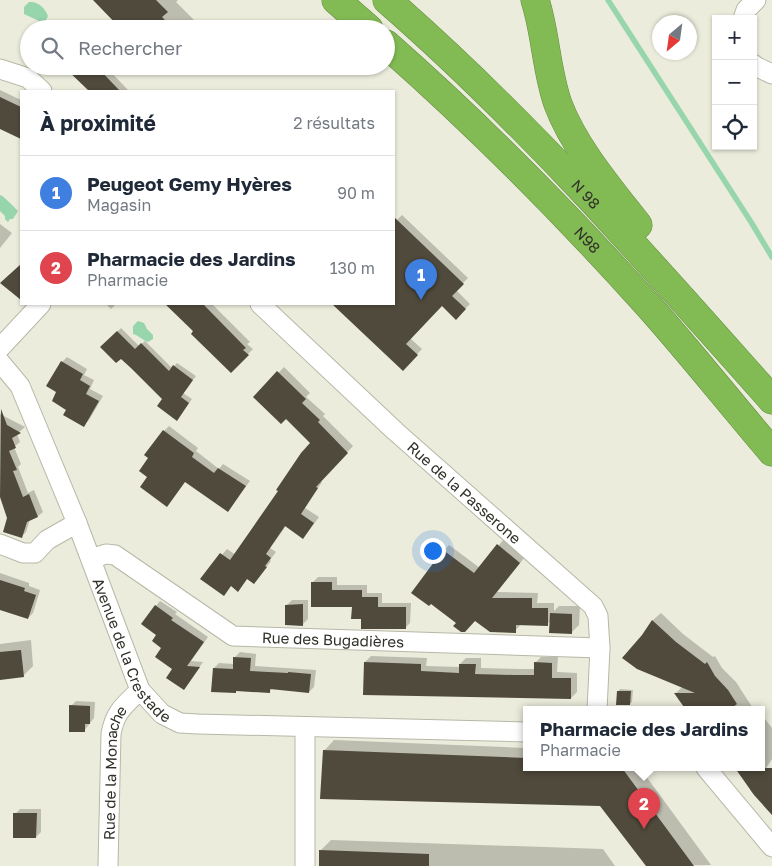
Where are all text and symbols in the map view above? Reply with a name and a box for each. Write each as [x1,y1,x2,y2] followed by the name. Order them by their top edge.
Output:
[652,15,697,60] north arrow
[712,15,757,150] map controls
[712,15,757,60] button: +
[20,20,395,75] search box
[38,34,66,62] icon: search
[78,36,183,59] text: Rechercher
[712,60,757,105] button: −
[712,105,757,150] button: locate
[40,110,156,136] text: À proximité
[293,113,375,133] text: 2 résultats
[87,172,292,195] text: Peugeot Gemy Hyères
[568,176,604,212] street label: N 98
[52,183,60,203] text: 1
[337,183,375,203] text: 90 m
[87,195,151,215] text: Magasin
[571,223,604,257] street label: N98
[87,247,296,270] text: Pharmacie des Jardins
[51,258,61,278] text: 2
[330,258,375,278] text: 130 m
[405,259,437,300] pin: 1
[87,270,168,290] text: Pharmacie
[404,437,525,548] street label: Rue de la Passerone
[420,538,446,564] your location
[89,575,174,726] street label: Avenue de la Crestade
[262,628,404,651] street label: Rue des Bugadières
[100,701,130,840] street label: Rue de la Monache
[523,706,765,771] popup
[540,717,748,740] text: Pharmacie des Jardins
[540,740,621,760] text: Pharmacie
[628,788,660,829] pin: 2

